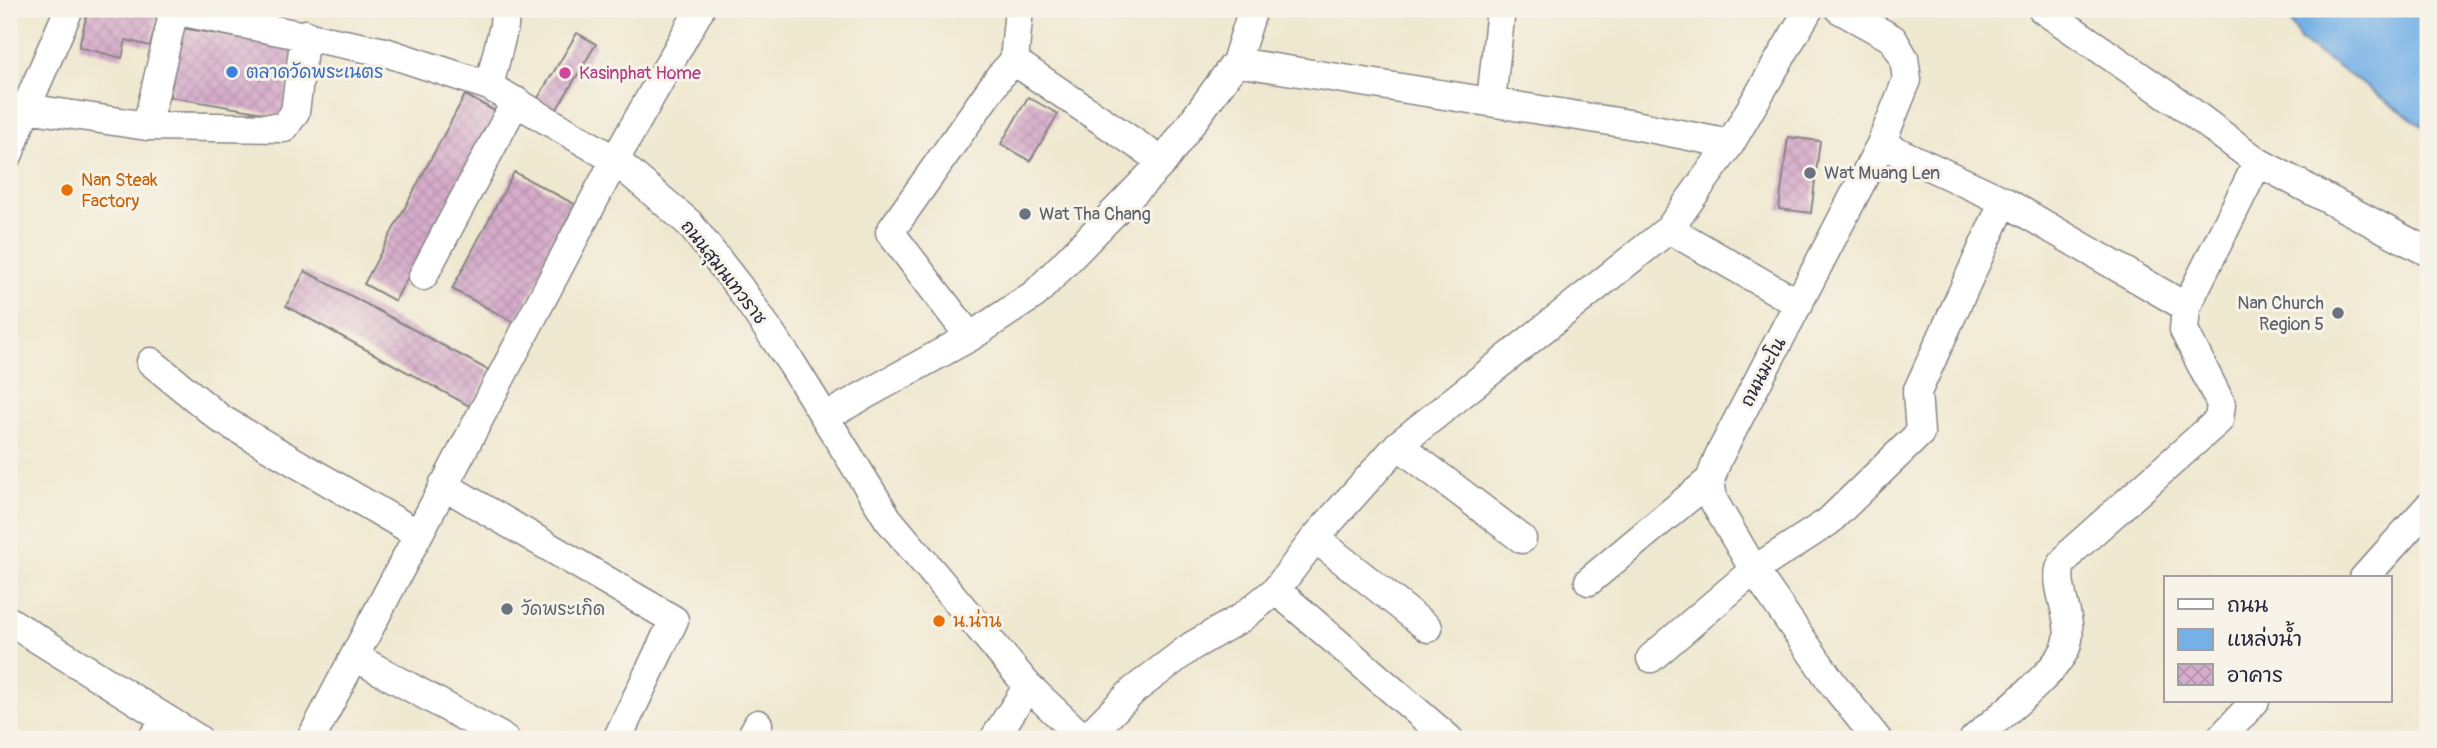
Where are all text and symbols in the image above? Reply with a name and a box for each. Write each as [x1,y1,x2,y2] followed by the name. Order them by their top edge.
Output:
[246,61,383,84] place label: ตลาดวัดพระเนตร
[579,62,701,85] place label: Kasinphat Home
[224,64,240,80] marker: ตลาดวัดพระเนตร
[557,65,573,81] marker: Kasinphat Home
[1824,162,1940,185] place label: Wat Muang Len
[1802,165,1818,181] marker: Wat Muang Len
[81,169,158,213] place label: Nan Steak Factory
[59,182,75,198] marker: Nan Steak Factory
[1039,203,1151,226] place label: Wat Tha Chang
[1017,206,1033,222] marker: Wat Tha Chang
[674,215,772,330] street label: ถนนสุมนเทวราช
[2237,292,2324,336] place label: Nan Church Region 5
[2330,305,2346,321] marker: Nan Church Region 5
[1734,333,1791,411] street label: ถนนมะโน
[2164,576,2392,702] legend
[2227,592,2268,619] text: ถนน
[521,598,605,621] place label: วัดพระเกิด
[499,601,515,617] marker: วัดพระเกิด
[953,609,1002,633] place label: น.น่าน
[931,613,947,629] marker: น.น่าน
[2227,620,2302,653] text: แหล่งน้ำ
[2227,662,2283,689] text: อาคาร

